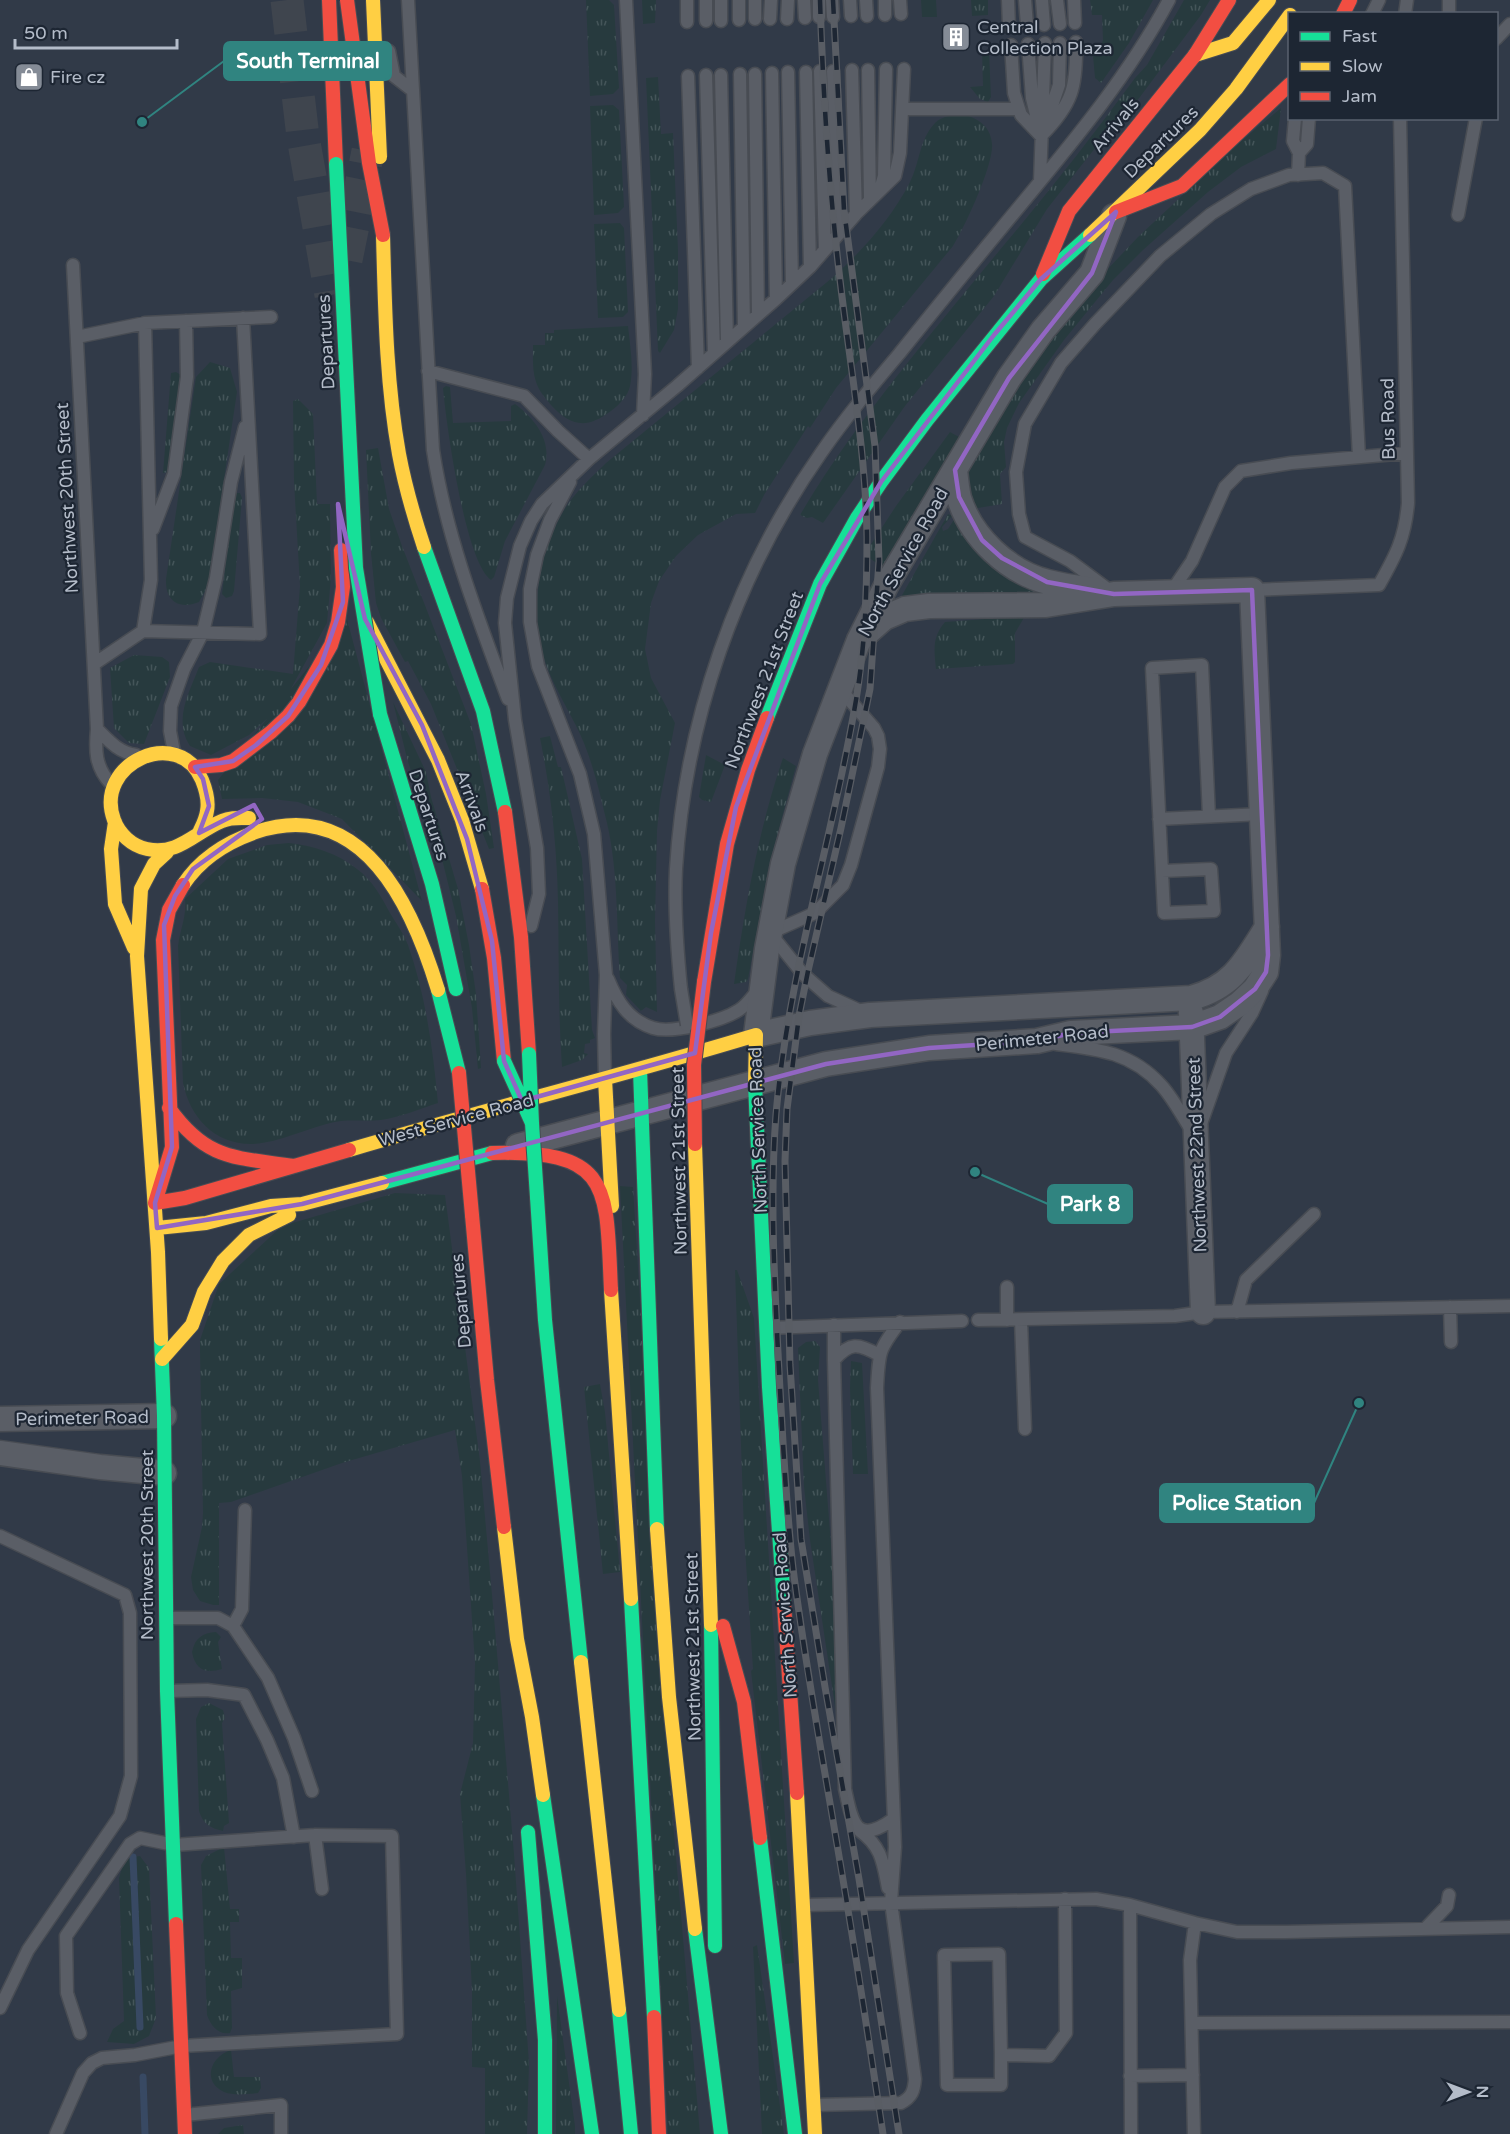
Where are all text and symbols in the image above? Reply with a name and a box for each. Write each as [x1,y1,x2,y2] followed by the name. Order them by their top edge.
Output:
[15,12,177,50] scale bar
[1288,12,1498,120] legend
[977,16,1113,59] place label: Central Collection Plaza
[940,21,972,53] building icon: Central Collection Plaza
[24,22,68,44] text: 50 m
[1342,25,1377,47] text: Fast
[224,42,391,80] callout: South Terminal
[236,50,380,74] text: South Terminal
[1342,55,1383,77] text: Slow
[13,61,45,93] shop icon: Fire cz
[50,66,105,88] place label: Fire cz
[1342,85,1377,107] text: Jam
[1086,93,1144,157] street label: Arrivals
[1119,101,1203,183] street label: Departures
[313,294,339,390] street label: Departures
[1376,378,1400,460] street label: Bus Road
[51,402,83,594] street label: Northwest 20th Street
[853,484,953,640] street label: North Service Road
[720,588,808,772] street label: Northwest 21st Street
[404,766,454,864] street label: Departures
[451,767,493,835] street label: Arrivals
[974,1020,1110,1056] street label: Perimeter Road
[744,1046,772,1214] street label: North Service Road
[1183,1057,1211,1253] street label: Northwest 22nd Street
[666,1067,692,1255] street label: Northwest 21st Street
[376,1089,536,1151] street label: West Service Road
[1048,1185,1132,1223] callout: Park 8
[1060,1193,1120,1217] text: Park 8
[446,1253,476,1349] street label: Departures
[15,1406,149,1430] street label: Perimeter Road
[136,1450,158,1640] street label: Northwest 20th Street
[1160,1484,1314,1522] callout: Police Station
[1172,1492,1302,1516] text: Police Station
[768,1531,802,1699] street label: North Service Road
[680,1553,706,1741] street label: Northwest 21st Street
[1438,2062,1498,2122] north arrow
[1472,2086,1492,2098] text: N

